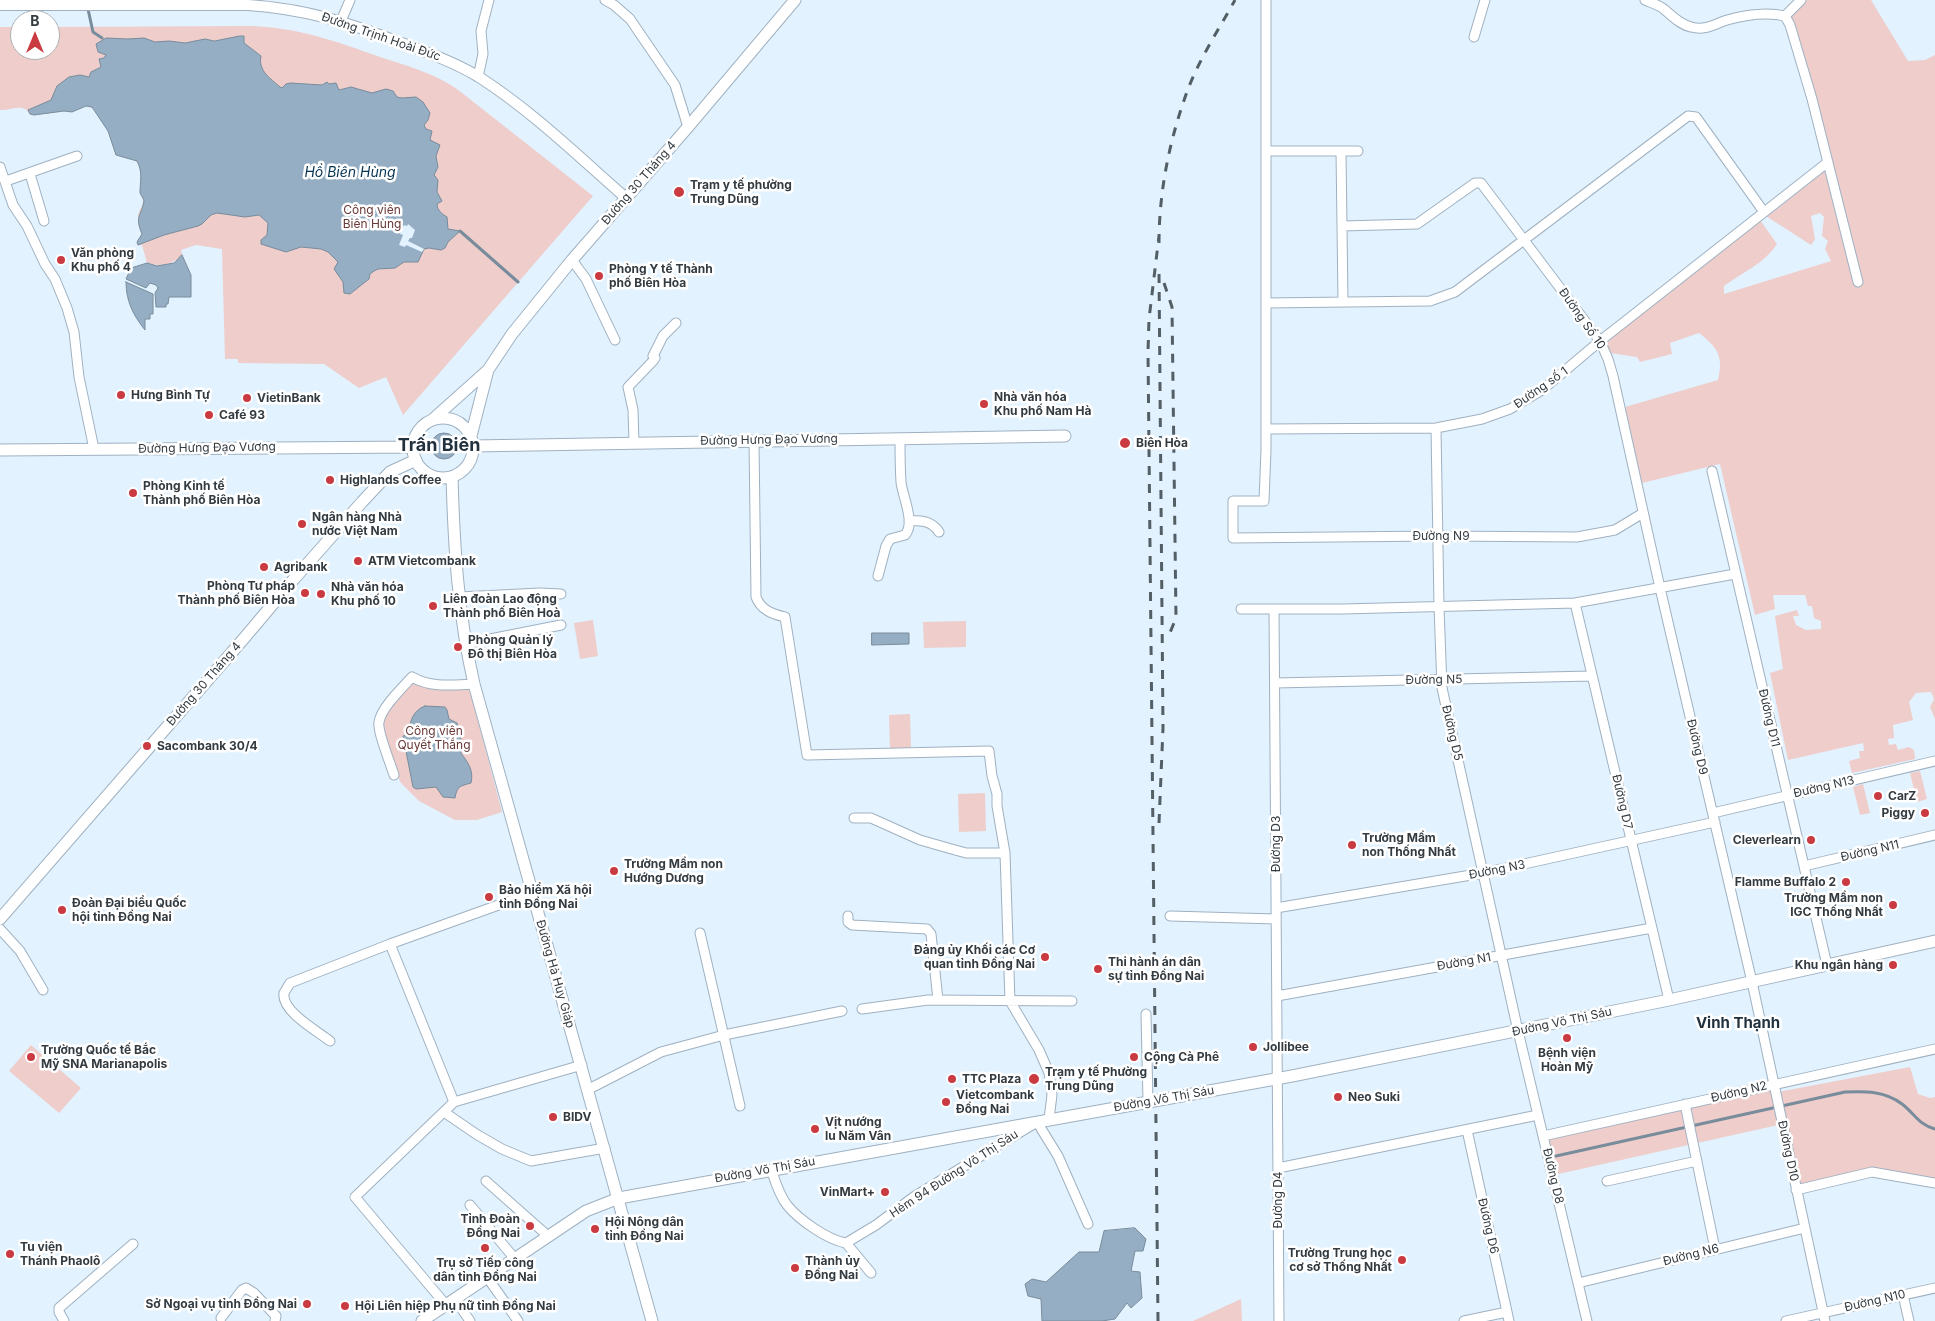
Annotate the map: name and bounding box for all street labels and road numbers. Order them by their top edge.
street label: Đường Trịnh Hoài Đức [320,10,442,64]
street label: Đường 30 Tháng 4 [599,138,679,228]
street label: Đường Số 10 [1556,286,1608,352]
street label: Đường số 1 [1511,364,1571,412]
street label: Đường Hưng Đạo Vương [700,432,838,448]
street label: Đường Hưng Đạo Vương [138,440,276,456]
street label: Đường N9 [1412,529,1470,543]
street label: Đường 30 Tháng 4 [164,639,244,729]
street label: Đường N5 [1405,672,1463,688]
street label: Đường D11 [1755,688,1783,748]
street label: Đường D5 [1439,704,1465,762]
street label: Đường D9 [1684,718,1710,776]
street label: Đường D7 [1609,773,1635,831]
street label: Đường N13 [1792,773,1856,801]
street label: Đường D3 [1269,816,1283,872]
street label: Đường N11 [1839,837,1901,865]
street label: Đường N3 [1468,857,1526,883]
street label: Đường Hà Huy Giáp [533,918,577,1030]
street label: Đường N1 [1436,950,1492,974]
street label: Đường Võ Thị Sáu [1511,1004,1613,1040]
street label: Đường N2 [1710,1079,1768,1105]
street label: Đường Võ Thị Sáu [1113,1083,1215,1115]
street label: Đường D10 [1775,1119,1801,1183]
street label: Hẻm 94 Đường Võ Thị Sáu [887,1127,1021,1221]
street label: Đường D8 [1540,1147,1566,1205]
street label: Đường Võ Thị Sáu [714,1154,816,1186]
street label: Đường D4 [1271,1171,1285,1229]
street label: Đường D6 [1475,1197,1501,1255]
street label: Đường N6 [1662,1241,1720,1269]
street label: Đường N10 [1843,1287,1907,1315]

